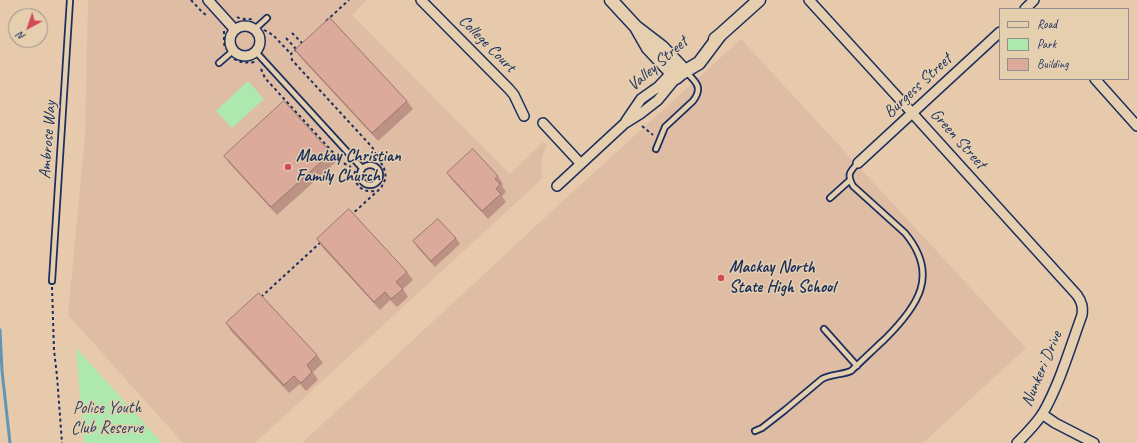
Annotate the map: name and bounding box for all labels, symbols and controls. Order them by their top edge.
north arrow [8,8,48,48]
legend [999,8,1129,80]
street label: College Court [454,11,520,77]
text: Road [1037,16,1057,32]
text: N [14,29,28,44]
street label: Valley Street [624,32,692,96]
text: Park [1037,36,1056,52]
street label: Burgess Street [880,49,956,123]
text: Building [1037,56,1069,72]
street label: Ambrose Way [35,100,61,180]
street label: Green Street [926,105,990,173]
place label: Mackay Christian Family Church [296,147,401,187]
marker: Mackay Christian Family Church [283,162,293,172]
place label: Mackay North State High School [729,258,835,298]
marker: Mackay North State High School [716,273,726,283]
street label: Nunkeri Drive [1017,328,1067,410]
park label: Police Youth Club Reserve [71,399,143,439]

